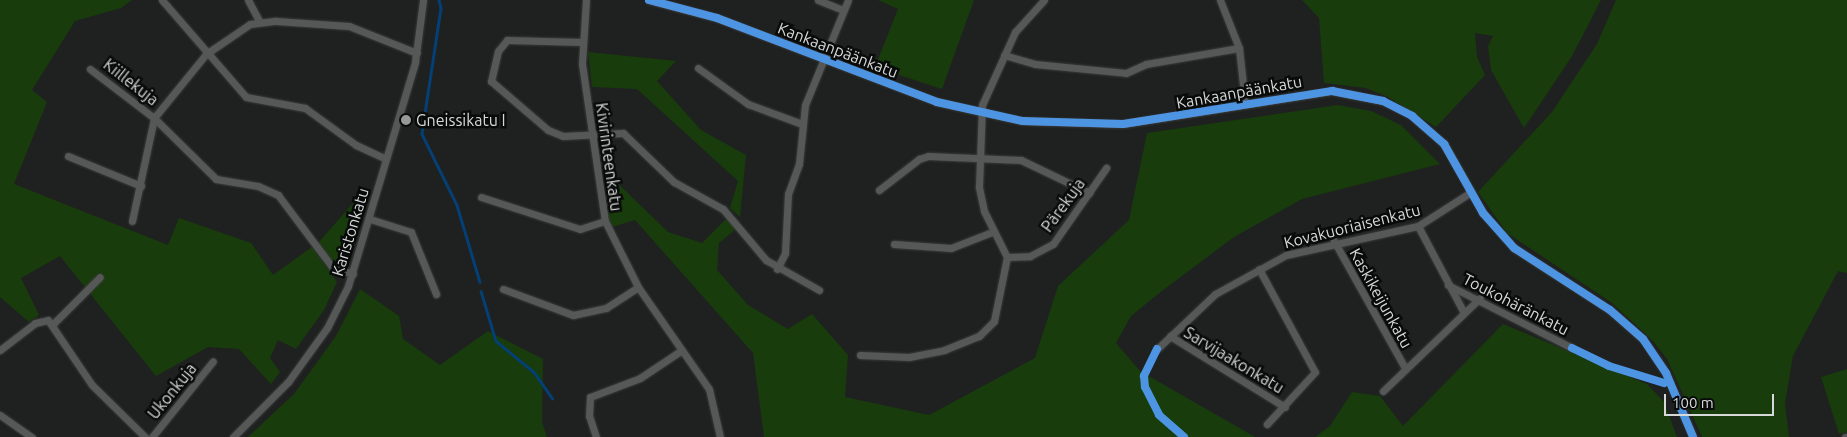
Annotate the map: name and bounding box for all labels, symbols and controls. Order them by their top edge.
street label: Kankaanpäänkatu [775,18,901,82]
street label: Kiillekuja [100,55,162,109]
street label: Kankaanpäänkatu [1175,71,1303,113]
street label: Kivirinteenkatu [592,101,626,213]
place label: Gneissikatu I [416,110,506,130]
marker: Gneissikatu I [400,114,412,126]
street label: Pärekuja [1037,174,1089,236]
street label: Karistonkatu [327,186,373,278]
street label: Kovakuoriaisenkatu [1282,200,1422,252]
street label: Kaskikeijunkatu [1346,245,1416,351]
street label: Toukohäränkatu [1460,269,1572,339]
street label: Sarvijaakonkatu [1181,323,1287,397]
street label: Ukonkuja [144,359,200,423]
scale bar [1667,384,1777,416]
text: 100 m [1672,394,1714,411]

